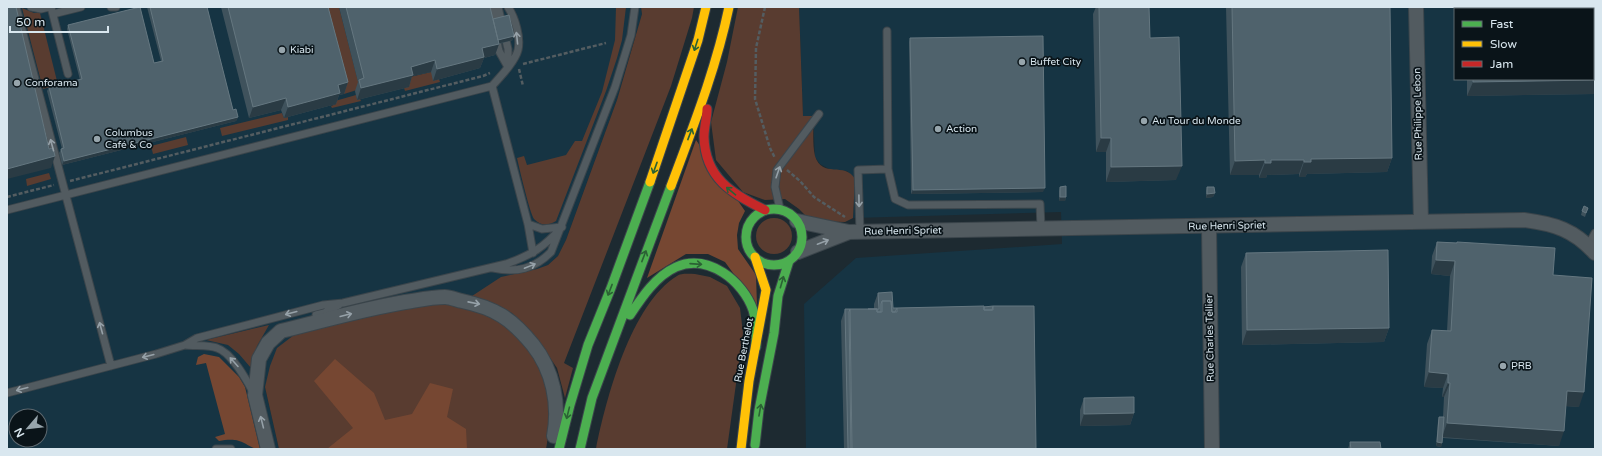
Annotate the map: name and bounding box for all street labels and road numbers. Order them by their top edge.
street label: Rue Philippe Lebon [1411,68,1425,160]
street label: Rue Henri Spriet [1188,219,1266,233]
street label: Rue Henri Spriet [864,224,942,238]
street label: Rue Charles Tellier [1203,294,1217,382]
street label: Rue Berthelot [732,316,756,383]

